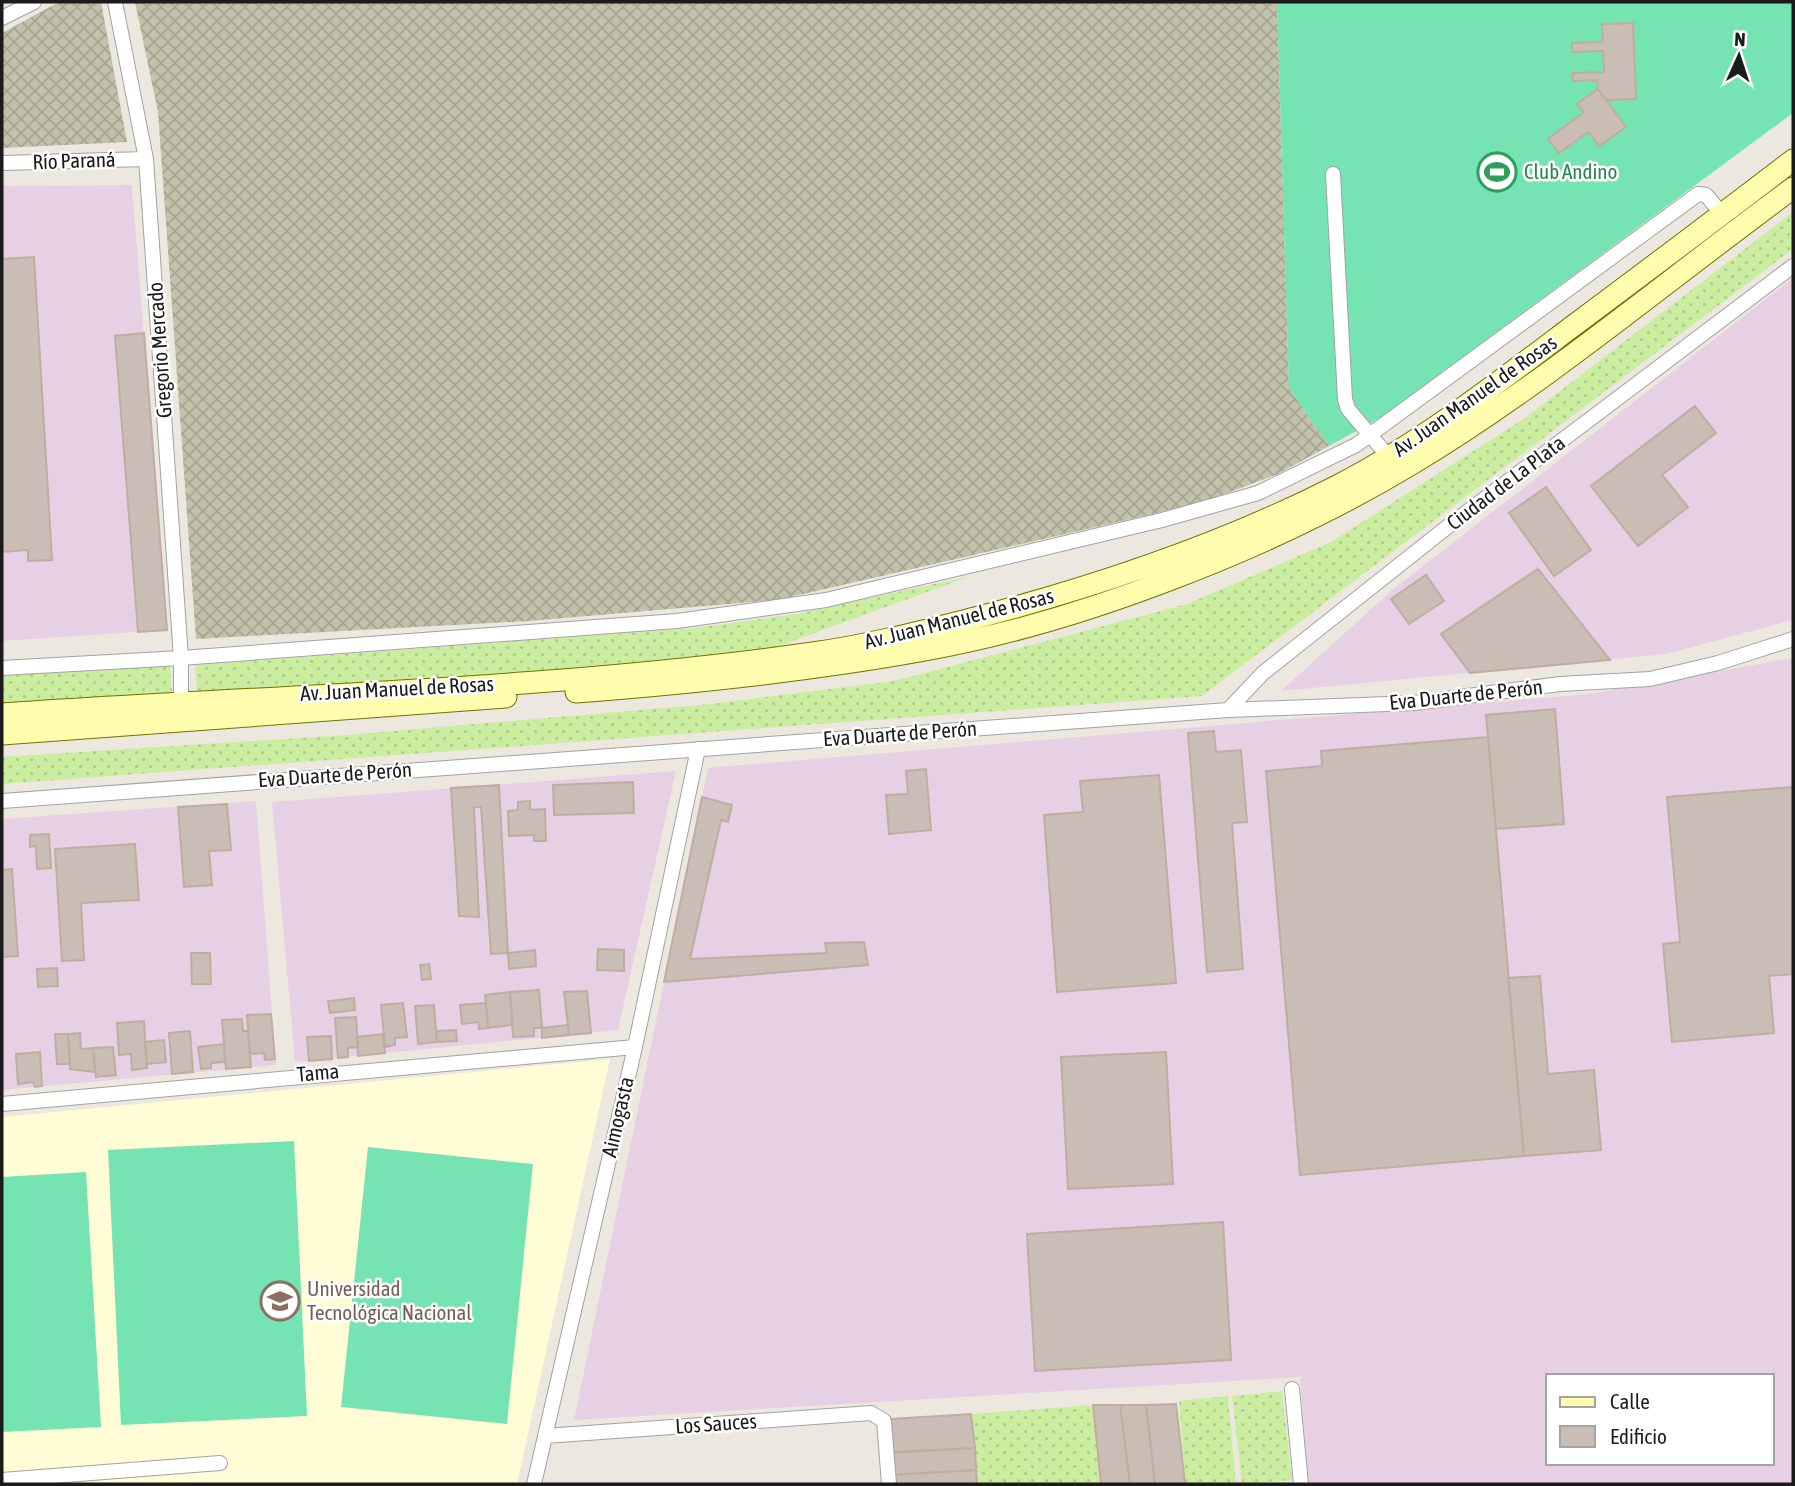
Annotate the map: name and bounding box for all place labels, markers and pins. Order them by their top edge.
sports icon: Club Andino [1476,151,1518,193]
place label: Club Andino [1524,159,1617,183]
place label: Universidad Tecnológica Nacional [307,1276,472,1324]
school or university icon: Universidad Tecnológica Nacional [259,1280,301,1322]

